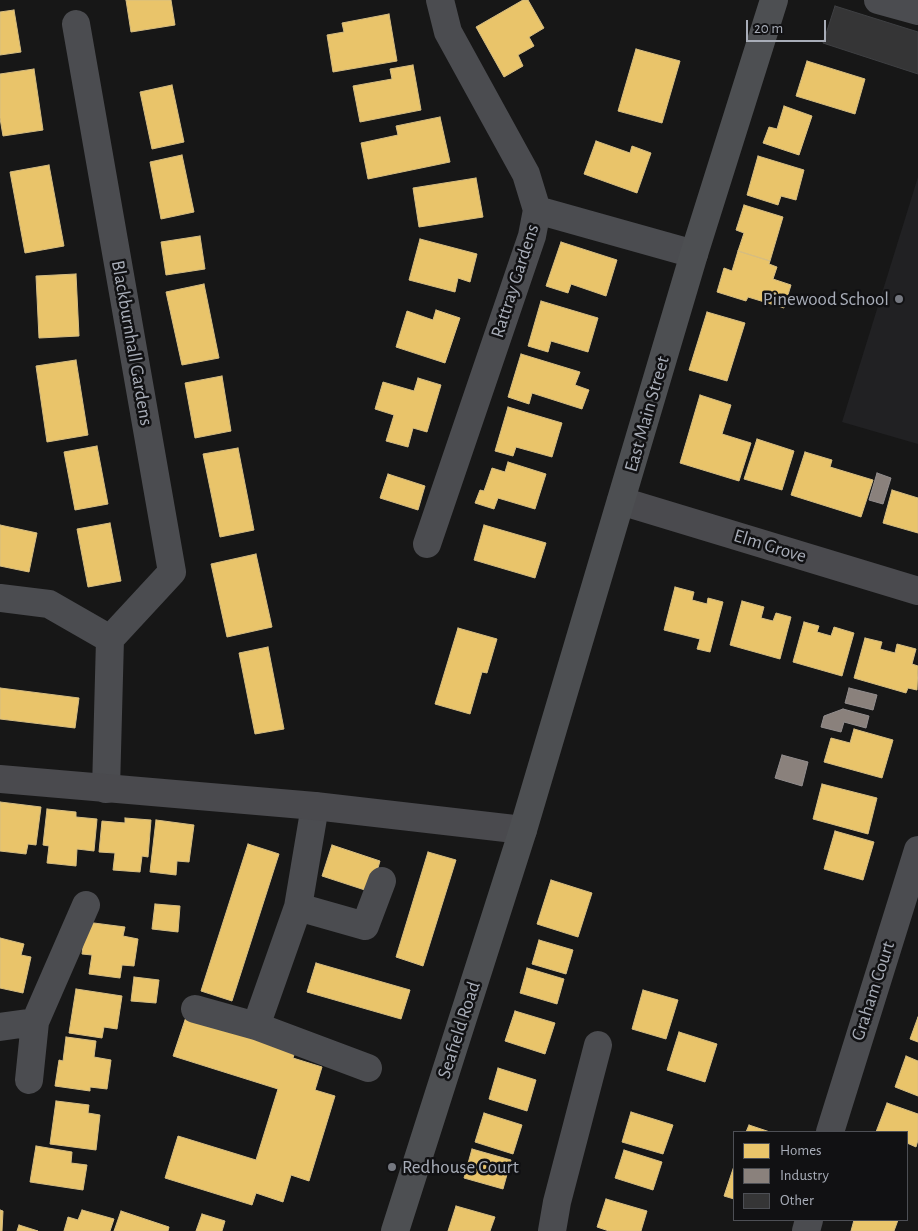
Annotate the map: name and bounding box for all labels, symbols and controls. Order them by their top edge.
scale bar [748,10,828,42]
text: 20 m [754,21,783,36]
street label: Rattray Gardens [486,221,544,341]
street label: Blackburnhall Gardens [106,259,158,427]
place label: Pinewood School [763,288,889,310]
marker: Pinewood School [893,293,905,305]
street label: East Main Street [620,353,674,475]
street label: Elm Grove [731,524,809,568]
street label: Graham Court [846,938,900,1044]
street label: Seafield Road [433,979,485,1081]
legend [733,1131,908,1221]
text: Homes [780,1143,822,1158]
place label: Redhouse Court [402,1156,519,1178]
marker: Redhouse Court [386,1161,398,1173]
text: Industry [780,1168,829,1183]
text: Other [780,1193,814,1208]

